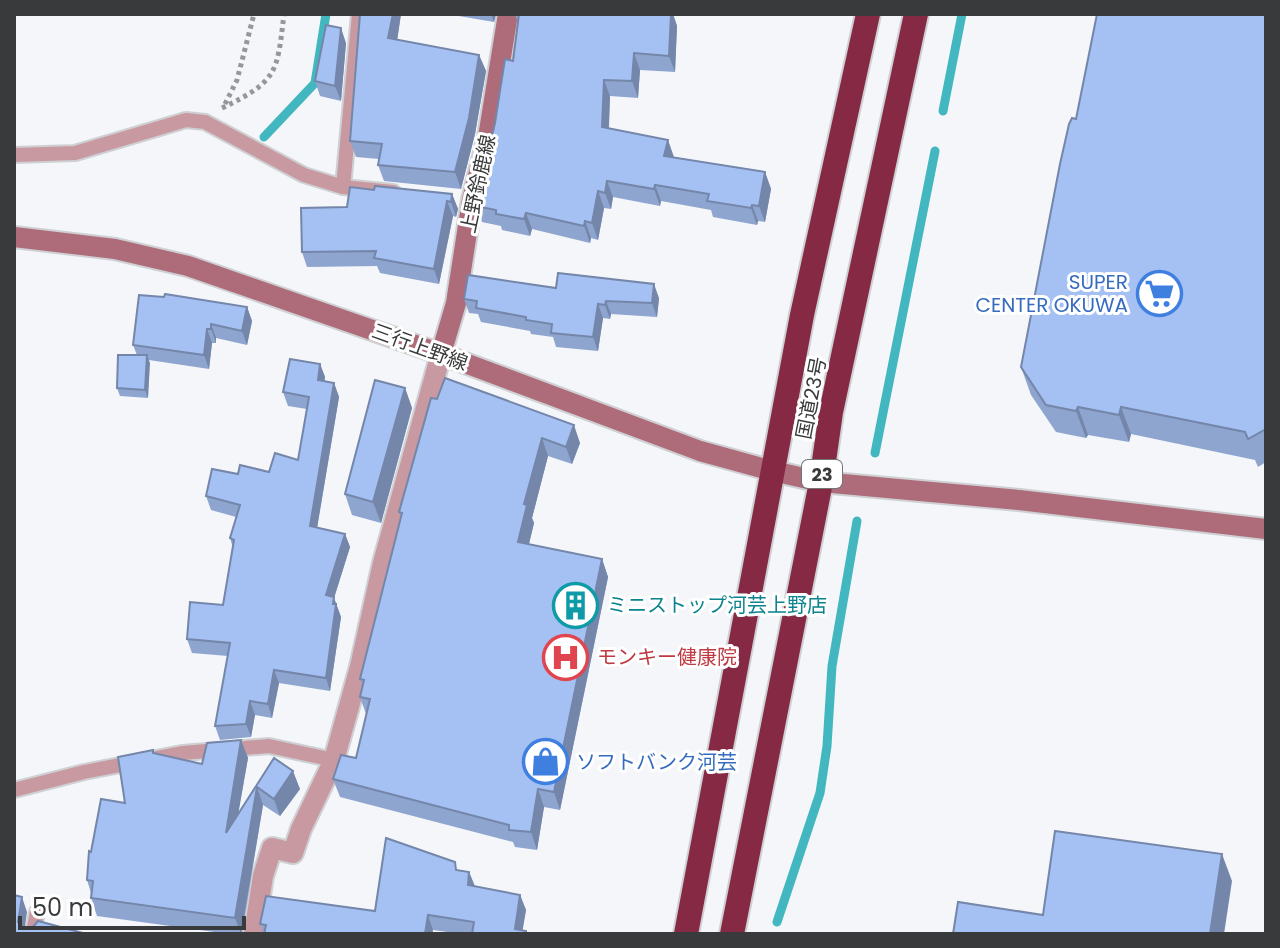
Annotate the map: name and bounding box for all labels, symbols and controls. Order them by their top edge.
street label: 上野鈴鹿線 [454,132,502,236]
place label: SUPER CENTER OKUWA [975,268,1128,319]
supermarket icon: SUPER CENTER OKUWA [1135,269,1183,317]
street label: 三行上野線 [368,317,472,377]
street label: 国道23号 [789,354,833,442]
road number: 23 [802,460,842,488]
building icon: ミニストップ河芸上野店 [552,581,600,629]
place label: ミニストップ河芸上野店 [607,591,827,619]
hospital icon: モンキー健康院 [542,633,590,681]
place label: モンキー健康院 [597,643,737,671]
shop icon: ソフトバンク河芸 [521,738,569,786]
place label: ソフトバンク河芸 [576,748,737,776]
scale bar [20,880,244,930]
text: 50 m [32,891,93,924]

